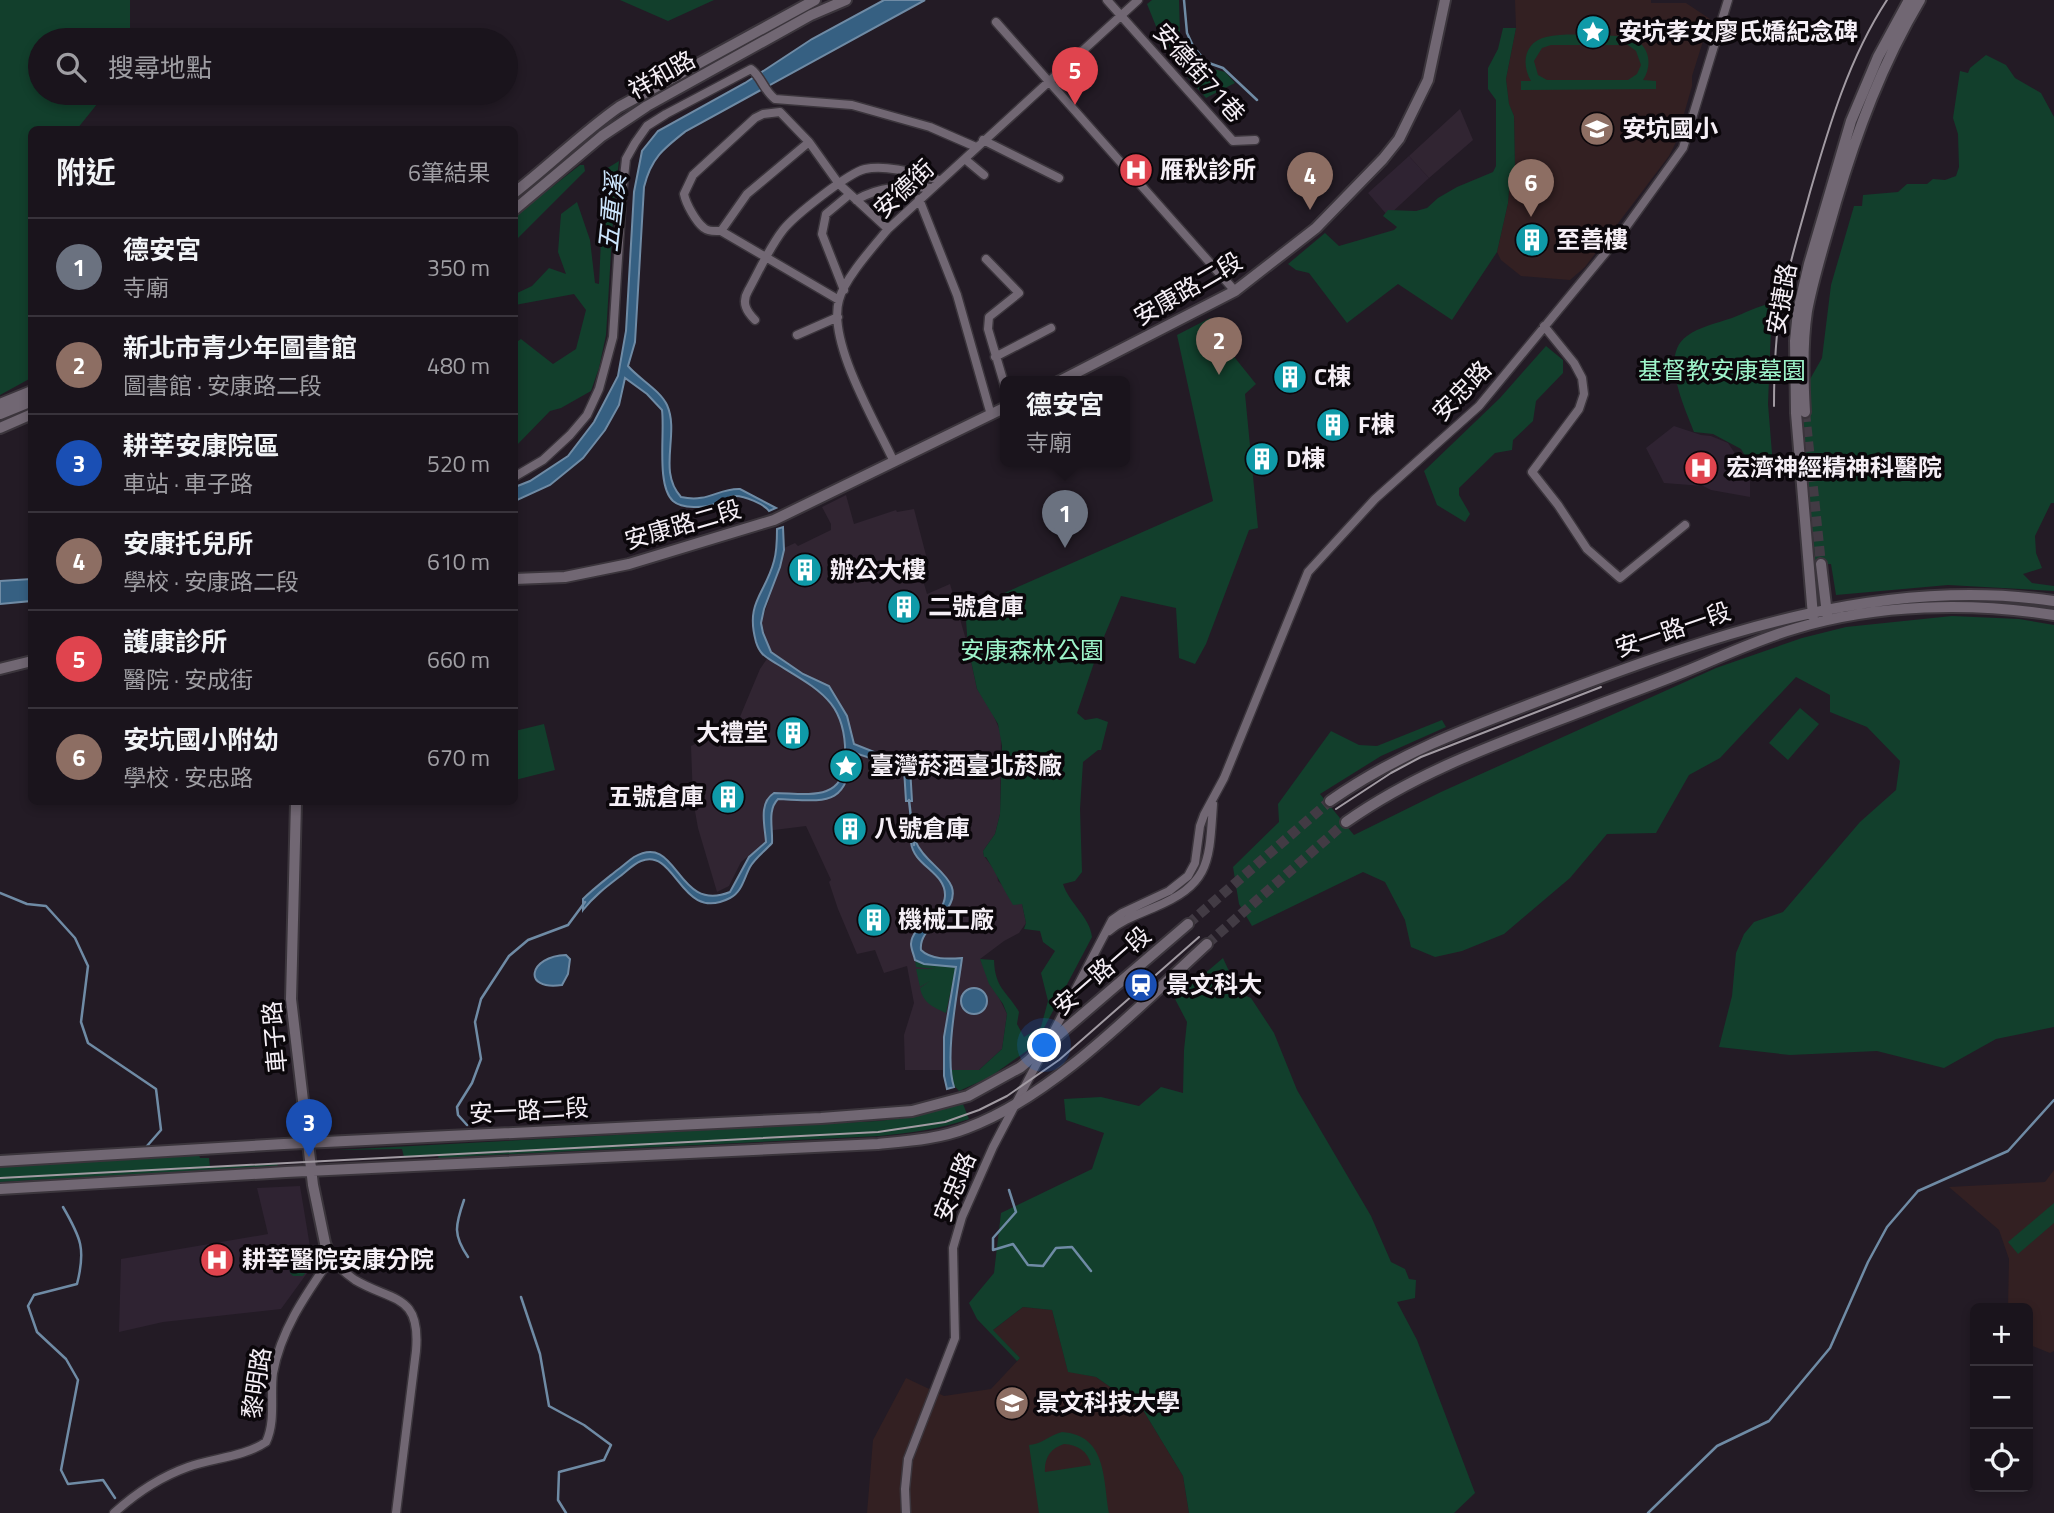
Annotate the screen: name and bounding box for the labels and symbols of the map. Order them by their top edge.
place icon: 安坑孝女廖氏嬌紀念碑 [1574,13,1612,51]
place label: 安坑孝女廖氏嬌紀念碑 [1618,13,1858,49]
street label: 安德街71巷 [1145,15,1254,130]
street label: 祥和路 [621,41,702,107]
pin: 5 [1052,47,1098,105]
school or university icon: 安坑國小 [1578,110,1616,148]
place label: 安坑國小 [1622,110,1718,146]
street label: 安德街 [865,151,942,226]
hospital icon: 雁秋診所 [1117,151,1155,189]
place label: 雁秋診所 [1160,151,1256,187]
pin: 4 [1287,152,1333,210]
pin: 6 [1508,159,1554,217]
water label: 五重溪 [588,168,635,254]
building icon: 至善樓 [1513,221,1551,259]
place label: 至善樓 [1556,221,1628,257]
street label: 安康路二段 [1127,243,1248,334]
street label: 安捷路 [1757,260,1805,337]
pin: 2 [1196,317,1242,375]
street label: 安忠路 [1423,352,1499,429]
park label: 基督教安康墓園 [1638,352,1806,388]
building icon: C棟 [1271,358,1309,396]
place label: C棟 [1314,358,1351,394]
building icon: F棟 [1314,406,1352,444]
place label: F棟 [1358,406,1395,442]
building icon: D棟 [1243,440,1281,478]
place label: D棟 [1286,440,1325,476]
hospital icon: 宏濟神經精神科醫院 [1682,449,1720,487]
place label: 宏濟神經精神科醫院 [1726,449,1942,485]
street label: 安康路二段 [620,490,745,558]
pin: 1 [1042,490,1088,548]
building icon: 辦公大樓 [786,551,824,589]
place label: 辦公大樓 [830,551,926,587]
building icon: 二號倉庫 [885,588,923,626]
place label: 二號倉庫 [928,588,1024,624]
street label: 安一路一段 [1610,593,1735,666]
park label: 安康森林公園 [960,632,1104,668]
place label: 大禮堂 [696,714,768,750]
building icon: 大禮堂 [774,714,812,752]
place icon: 臺灣菸酒臺北菸廠 [827,747,865,785]
place label: 臺灣菸酒臺北菸廠 [870,747,1062,783]
place label: 五號倉庫 [608,778,704,814]
building icon: 五號倉庫 [709,778,747,816]
building icon: 八號倉庫 [831,810,869,848]
place label: 八號倉庫 [874,810,970,846]
building icon: 機械工廠 [855,901,893,939]
place label: 機械工廠 [898,901,994,937]
street label: 安一路一段 [1044,917,1158,1023]
station icon: 景文科大 [1122,966,1160,1004]
place label: 景文科大 [1166,966,1262,1002]
street label: 車子路 [253,1000,295,1075]
your location [1027,1028,1061,1062]
street label: 安一路二段 [468,1089,590,1131]
pin: 3 [286,1099,332,1157]
street label: 安忠路 [924,1147,984,1227]
hospital icon: 耕莘醫院安康分院 [198,1241,236,1279]
place label: 耕莘醫院安康分院 [242,1241,434,1277]
street label: 黎明路 [233,1344,279,1421]
school or university icon: 景文科技大學 [993,1384,1031,1422]
place label: 景文科技大學 [1036,1384,1180,1420]

